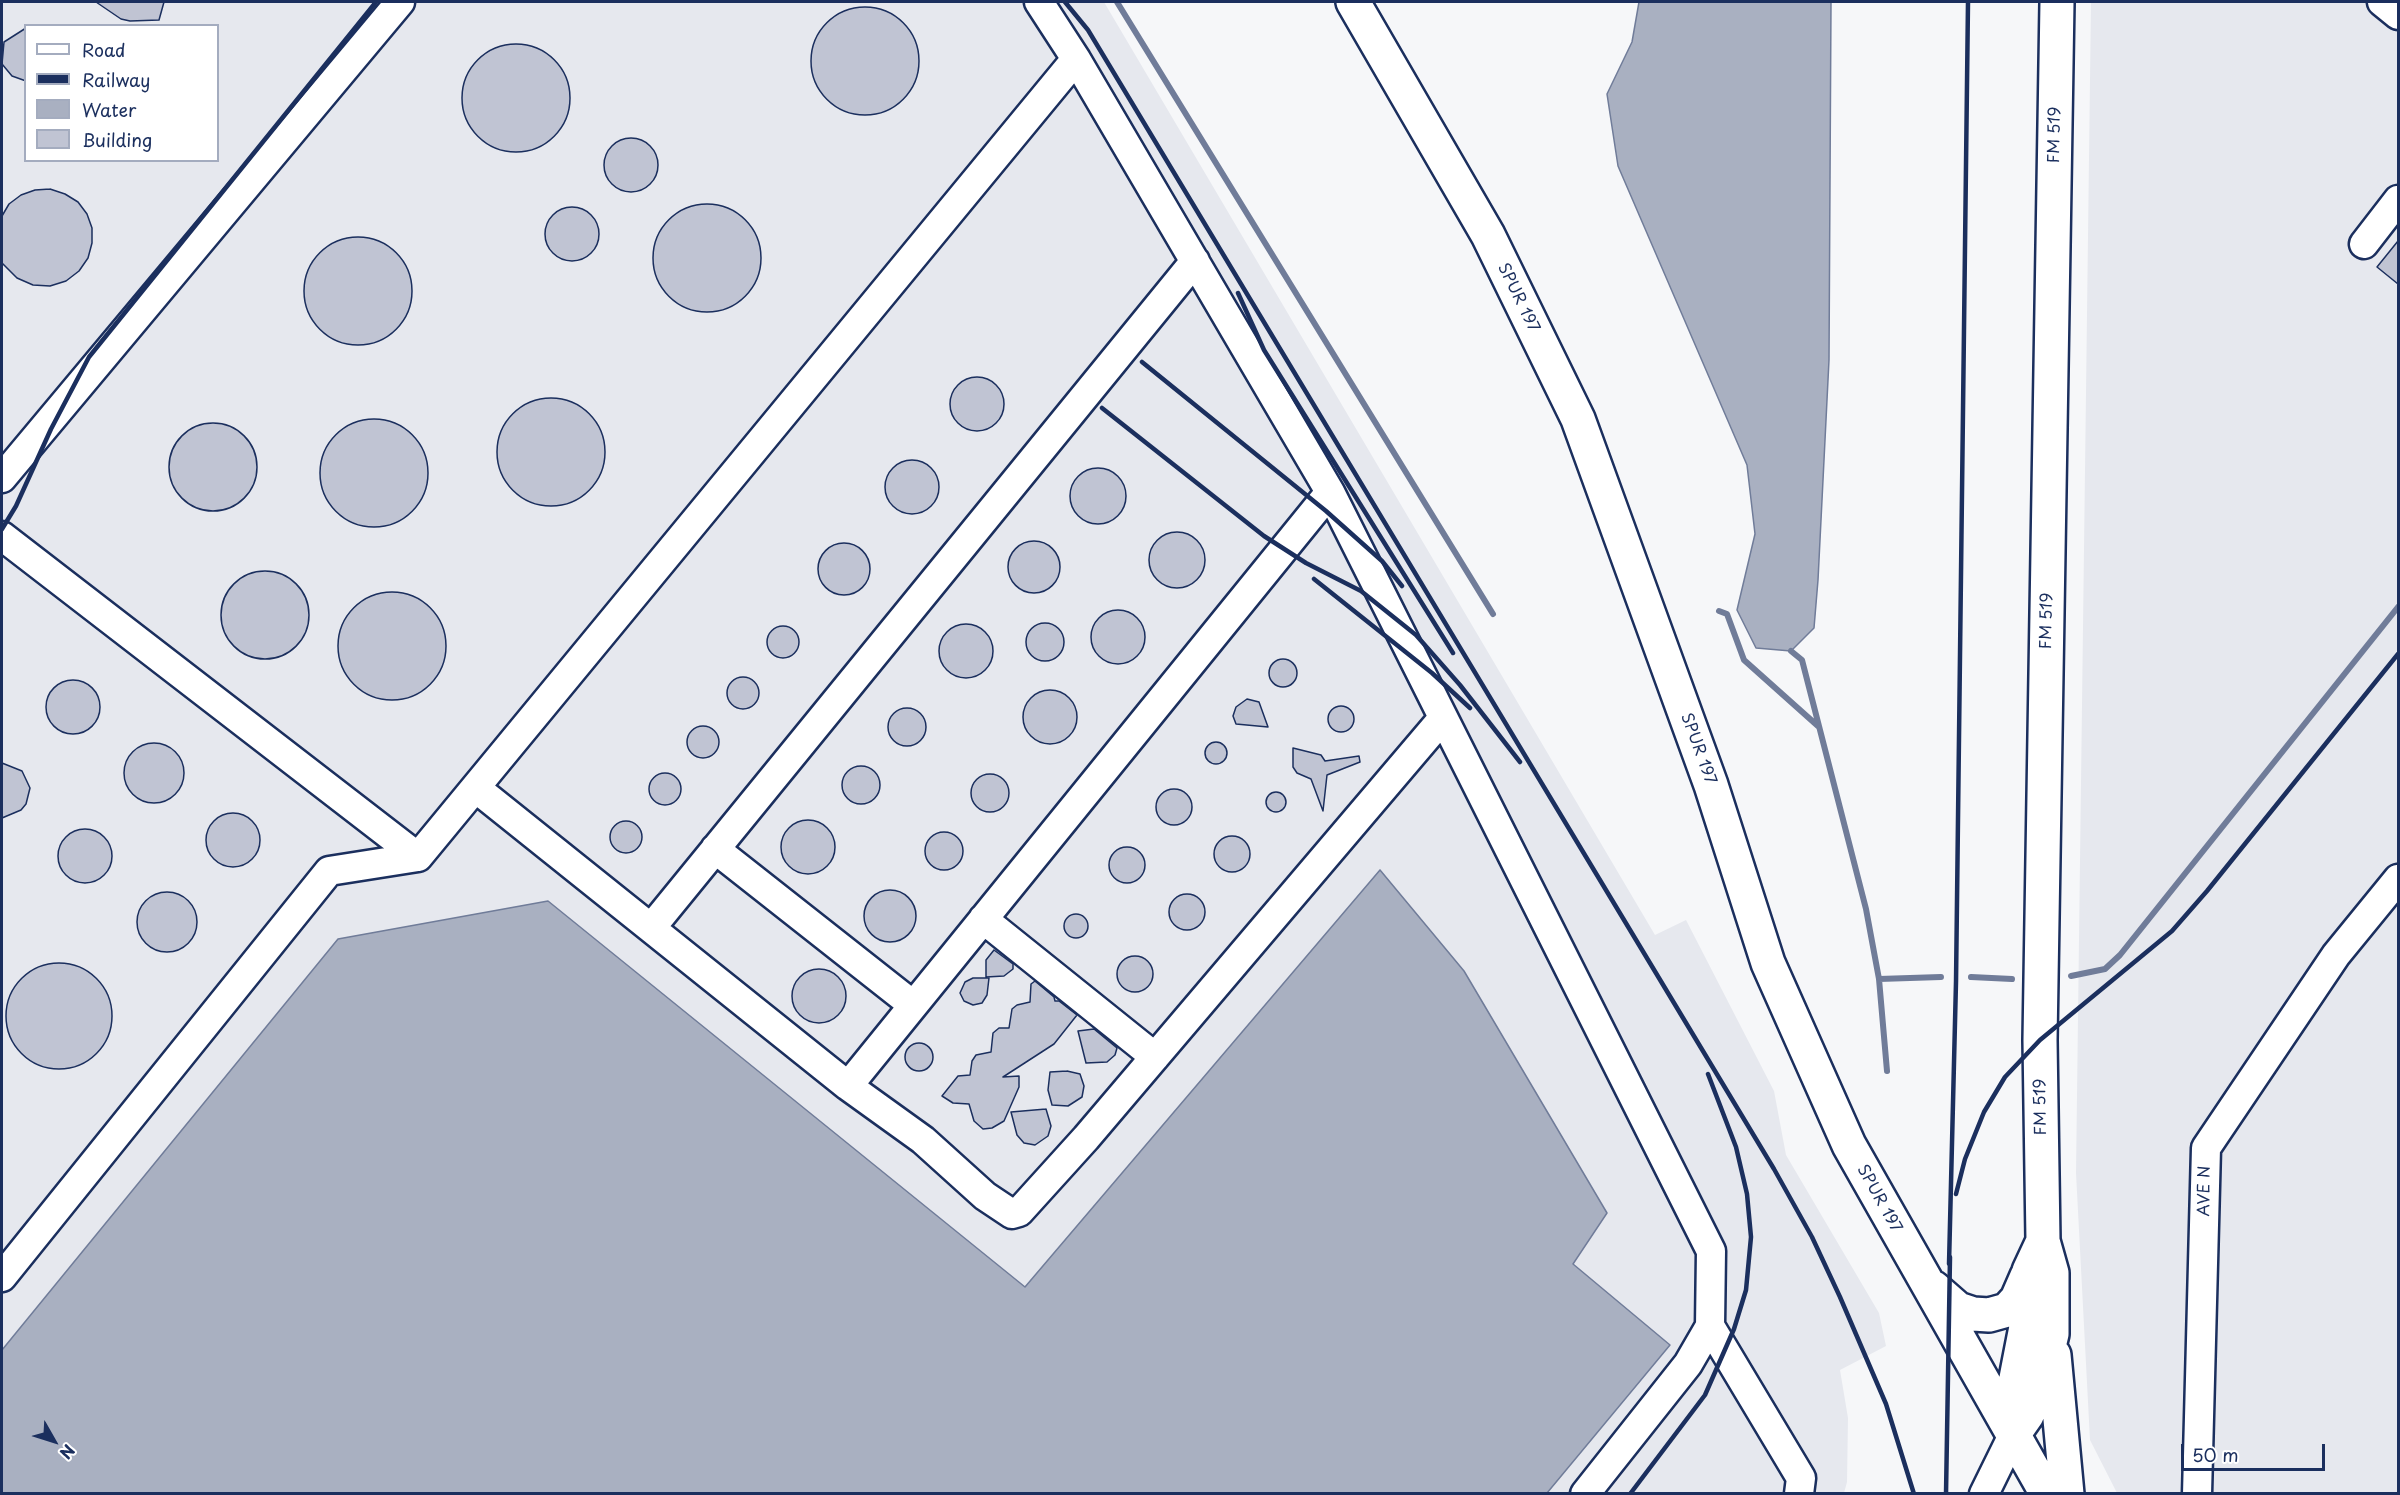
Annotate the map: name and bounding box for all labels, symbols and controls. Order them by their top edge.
legend [24,24,219,162]
text: Road [82,36,126,63]
text: Railway [82,66,150,93]
text: Water [82,96,136,123]
street label: FM 519 [2045,107,2065,163]
text: Building [82,126,152,153]
street label: SPUR 197 [1493,260,1543,336]
street label: FM 519 [2037,593,2057,649]
street label: SPUR 197 [1676,711,1720,787]
street label: FM 519 [2031,1079,2051,1135]
street label: SPUR 197 [1853,1162,1905,1236]
street label: AVE N [2195,1165,2215,1217]
north arrow [24,1411,84,1471]
scale bar [2184,1432,2328,1470]
text: N [55,1440,81,1465]
text: 50 m [2192,1441,2239,1468]

